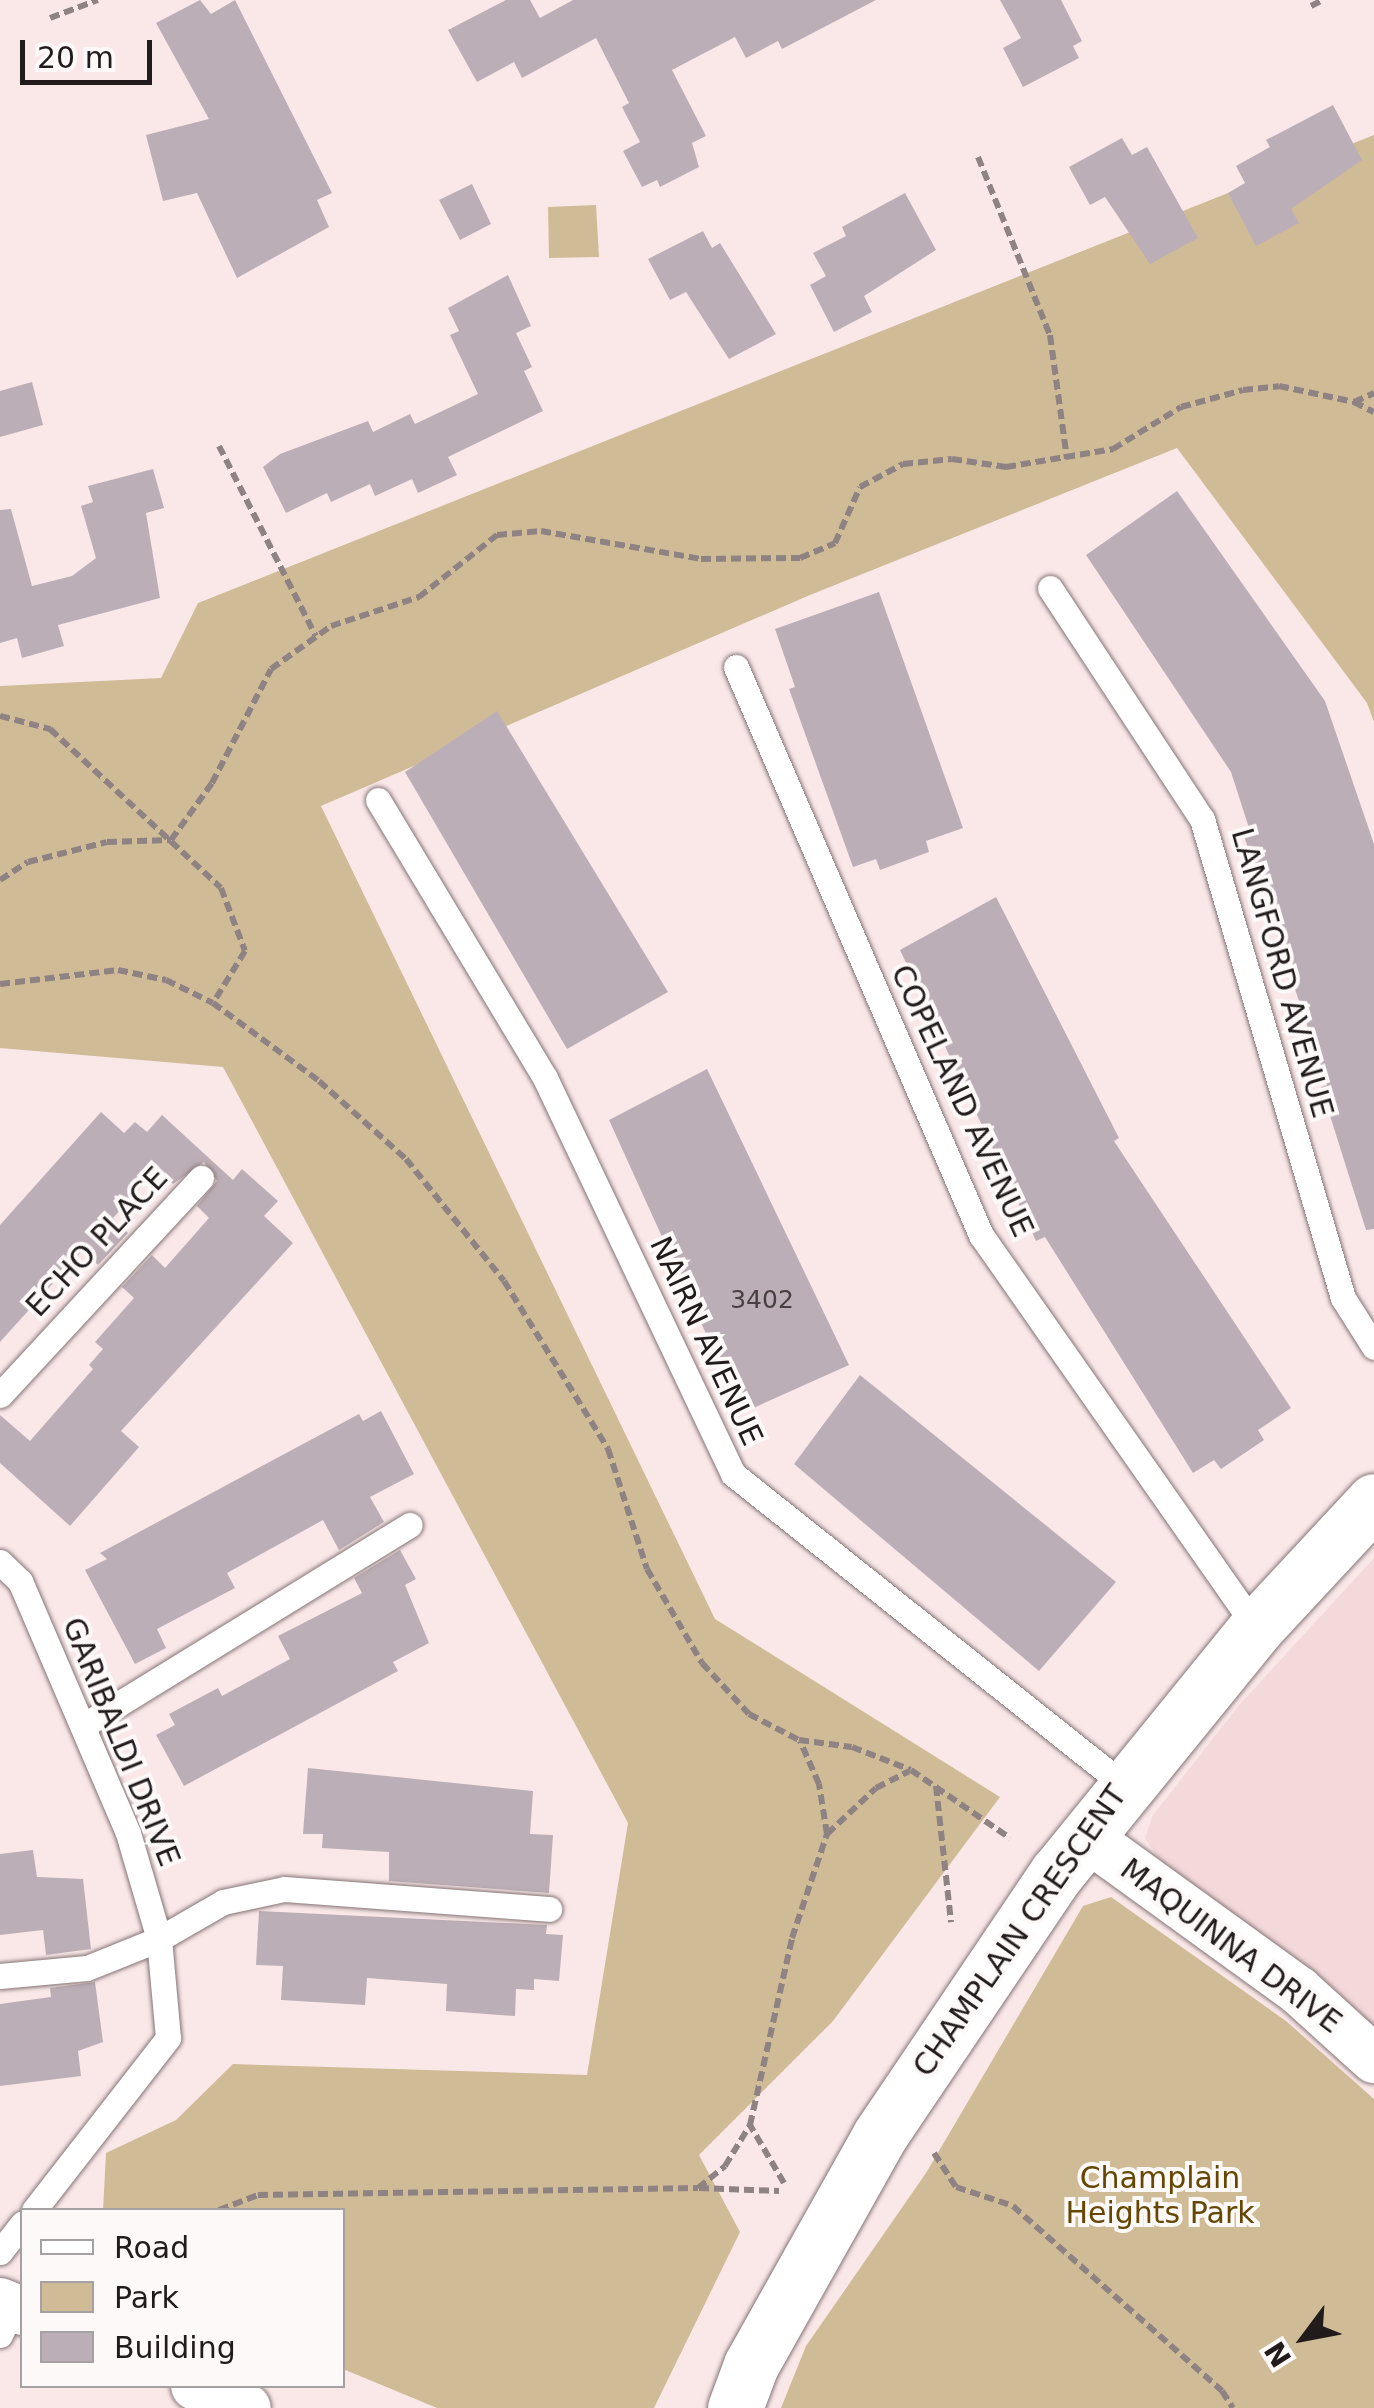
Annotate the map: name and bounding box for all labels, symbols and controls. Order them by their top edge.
scale bar [25,20,158,82]
text: 20 m [37,40,114,75]
street label: LANGFORD AVENUE [1223,824,1341,1122]
street label: COPELAND AVENUE [883,959,1041,1243]
street label: ECHO PLACE [19,1160,175,1324]
street label: NAIRN AVENUE [642,1231,770,1451]
house number: 3402 [730,1285,794,1315]
street label: GARIBALDI DRIVE [55,1612,187,1872]
street label: CHAMPLAIN CRESCENT [906,1778,1134,2084]
street label: MAQUINNA DRIVE [1113,1851,1349,2041]
park label: Champlain Heights Park [1065,2160,1255,2230]
legend [20,2208,345,2388]
text: Road [114,2230,189,2265]
text: Park [114,2280,179,2315]
north arrow [1254,2288,1354,2388]
text: Building [114,2330,236,2365]
text: N [1258,2335,1298,2373]

